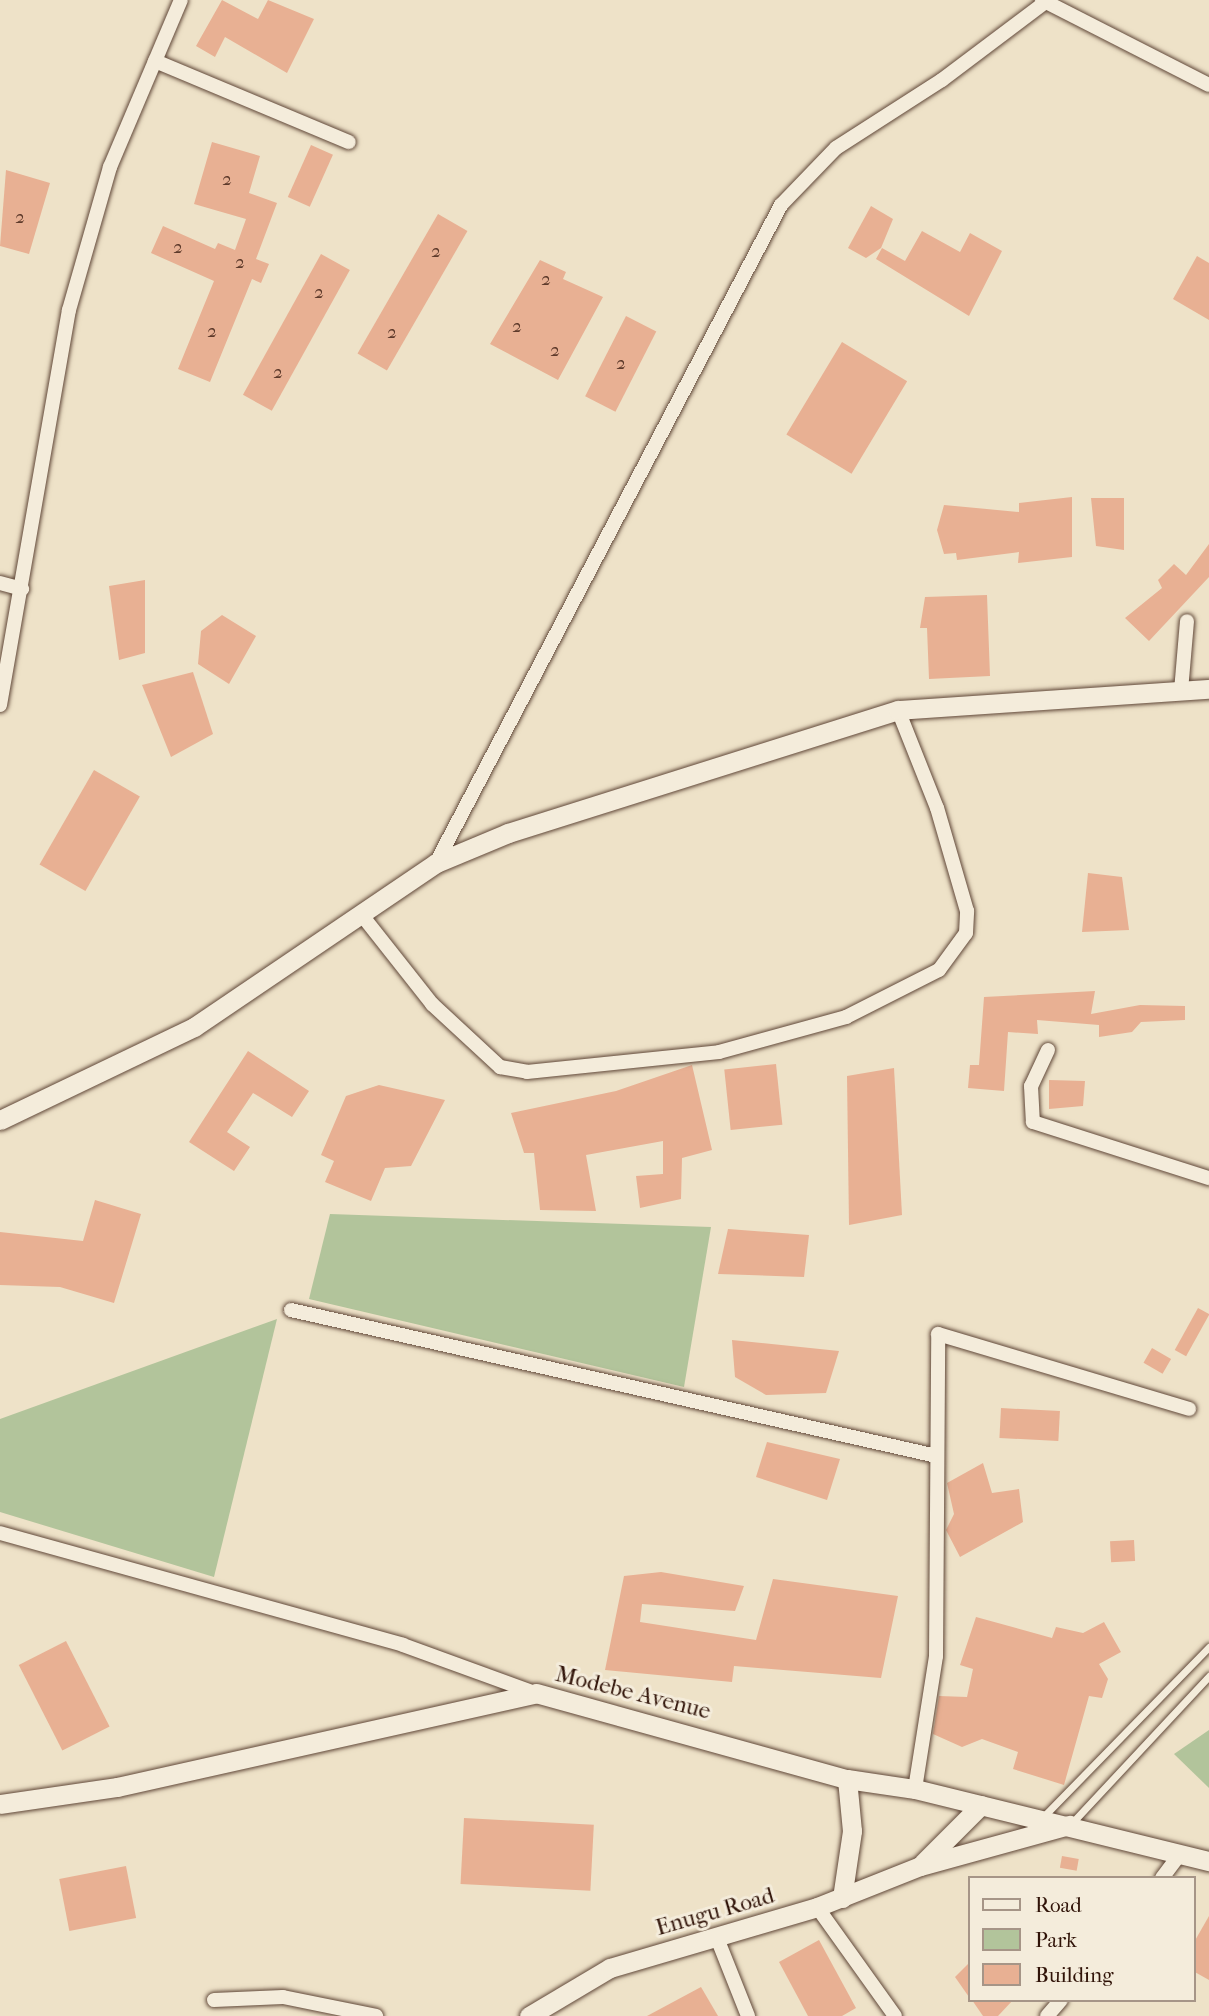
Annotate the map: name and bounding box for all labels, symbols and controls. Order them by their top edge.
house number: 2 [222,169,232,191]
house number: 2 [15,207,25,229]
house number: 2 [173,237,183,259]
house number: 2 [431,241,441,263]
house number: 2 [235,252,245,274]
house number: 2 [541,269,551,291]
house number: 2 [314,282,324,304]
house number: 2 [512,316,522,338]
house number: 2 [207,321,217,343]
house number: 2 [387,322,397,344]
house number: 2 [550,340,560,362]
house number: 2 [616,353,626,375]
house number: 2 [273,362,283,384]
street label: Modebe Avenue [553,1660,713,1726]
legend [968,1876,1195,2002]
street label: Enugu Road [653,1882,777,1942]
text: Road [1035,1893,1082,1917]
text: Park [1035,1928,1077,1952]
text: Building [1035,1963,1113,1987]

